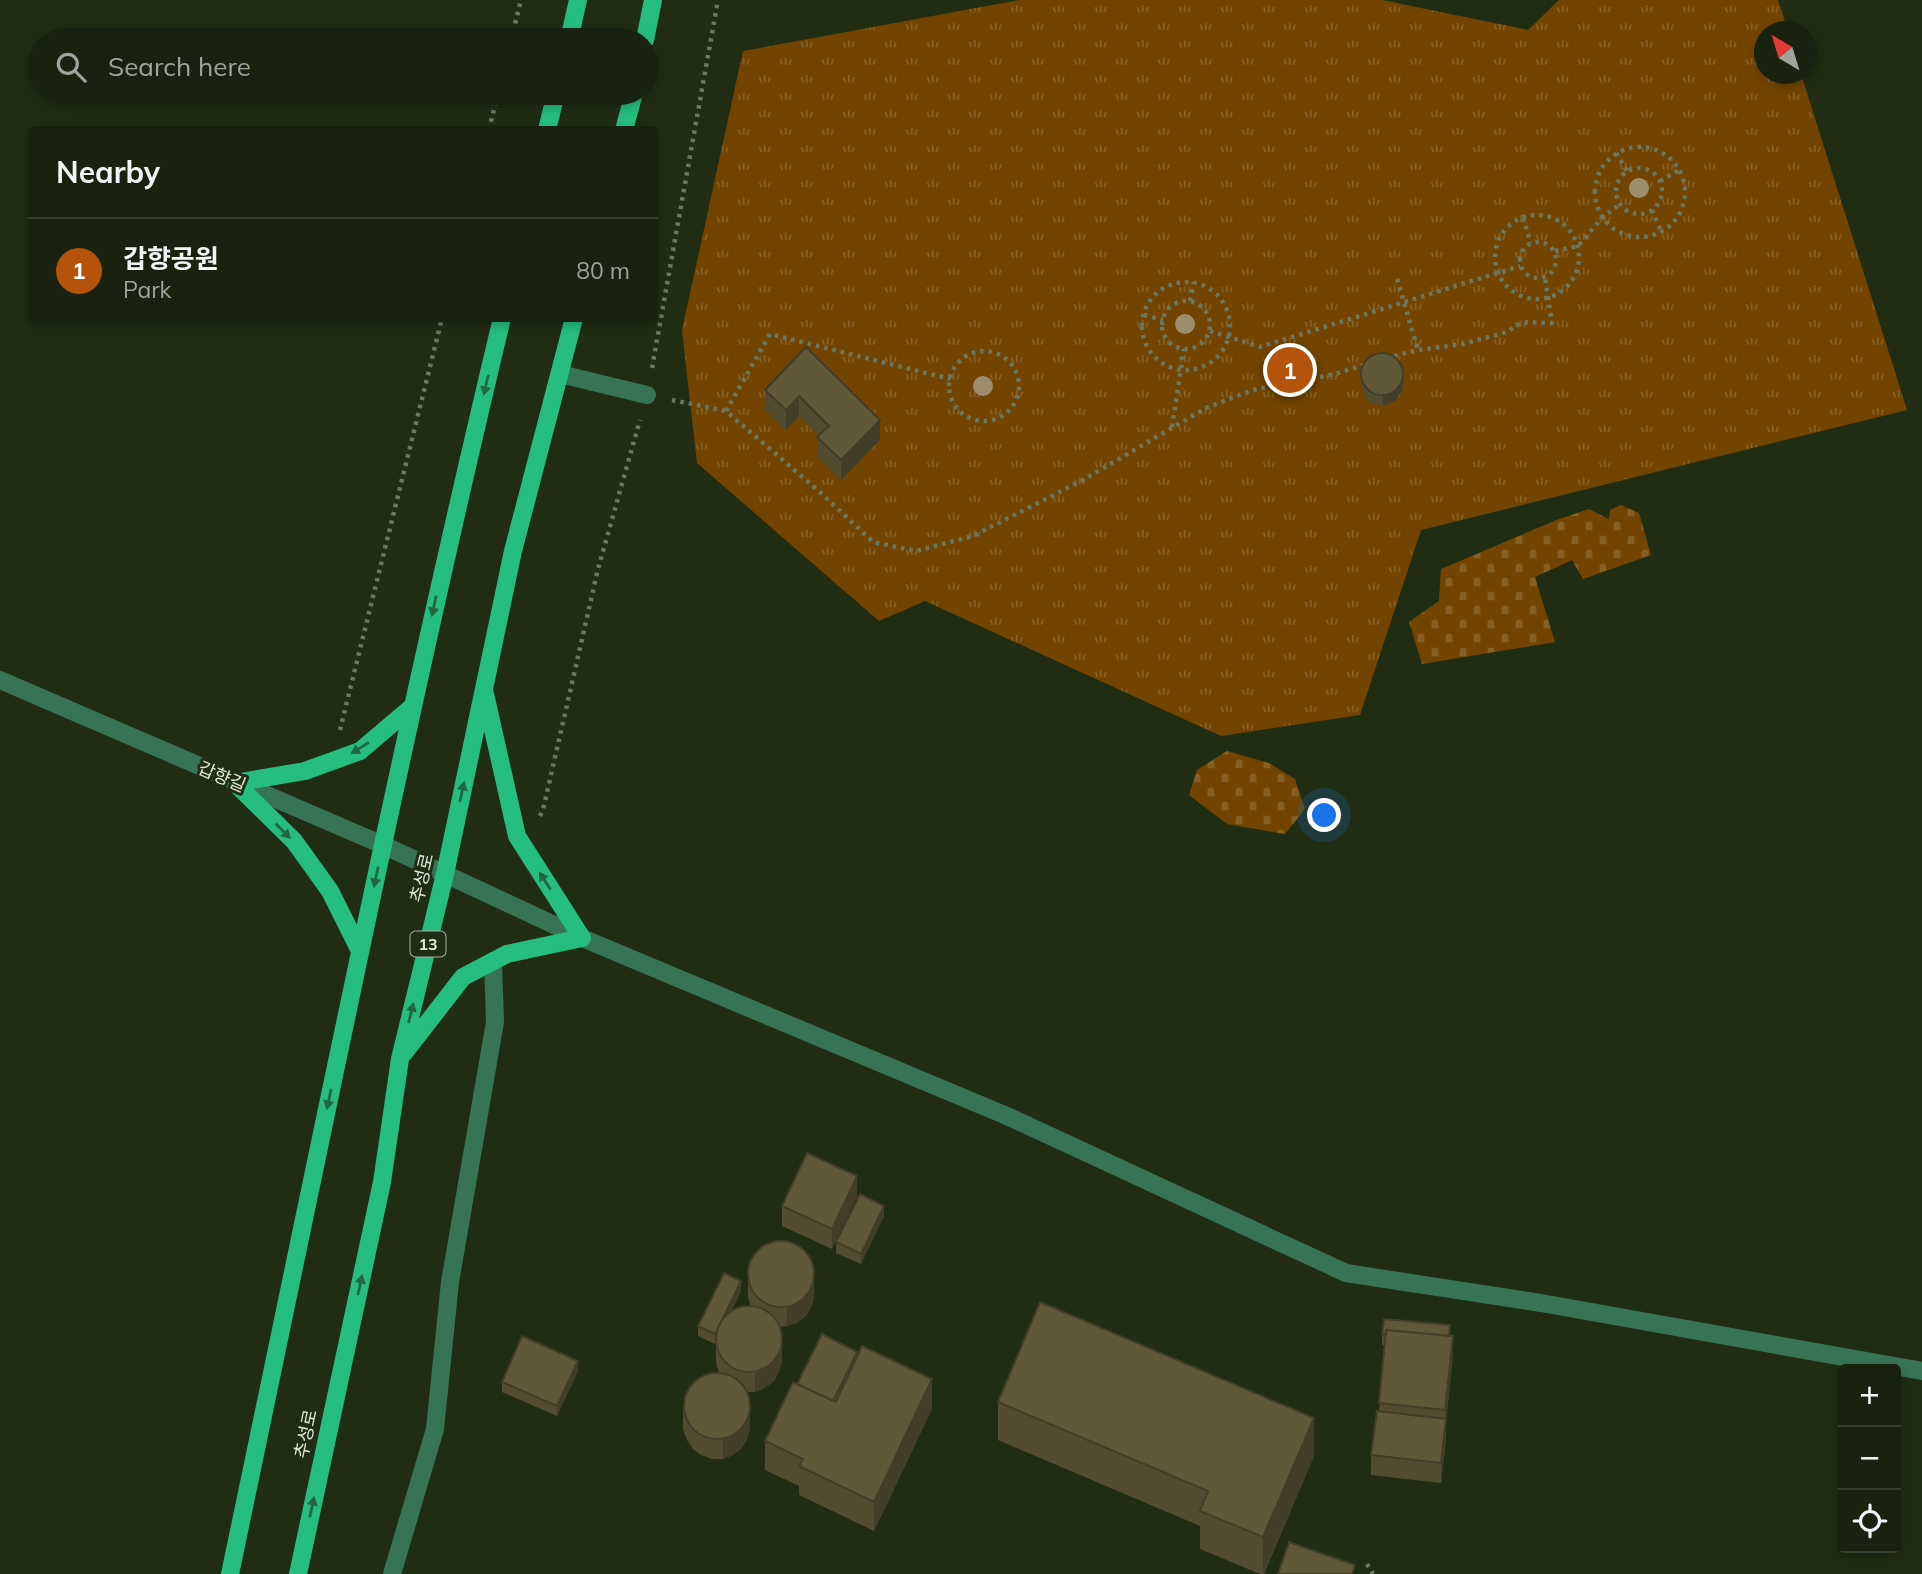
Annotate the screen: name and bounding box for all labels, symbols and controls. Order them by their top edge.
north arrow [1754,21,1817,84]
search box [28,28,658,105]
icon: search [52,48,90,86]
text: Search here [108,50,251,83]
text: Nearby [56,153,160,191]
text: 갑향공원 [123,242,219,275]
text: 1 [72,256,86,285]
text: 80 m [576,256,630,285]
text: Park [123,275,171,304]
pin: 1 [1267,344,1313,396]
one-way arrow [480,374,491,396]
one-way arrow [429,595,440,617]
one-way arrow [350,742,370,755]
street label: 갑향길 [195,756,250,797]
one-way arrow [456,781,467,803]
your location [1307,798,1341,832]
one-way arrow [275,822,292,839]
street label: 추성로 [405,851,438,905]
one-way arrow [371,866,382,888]
one-way arrow [539,871,552,890]
road number: 13 [410,932,446,956]
one-way arrow [406,1002,417,1024]
one-way arrow [324,1088,335,1110]
one-way arrow [354,1274,365,1296]
map controls [1838,1364,1901,1553]
button: + [1838,1364,1901,1427]
street label: 추성로 [289,1407,322,1461]
button: − [1838,1427,1901,1490]
button: locate [1838,1490,1901,1553]
one-way arrow [306,1496,317,1518]

